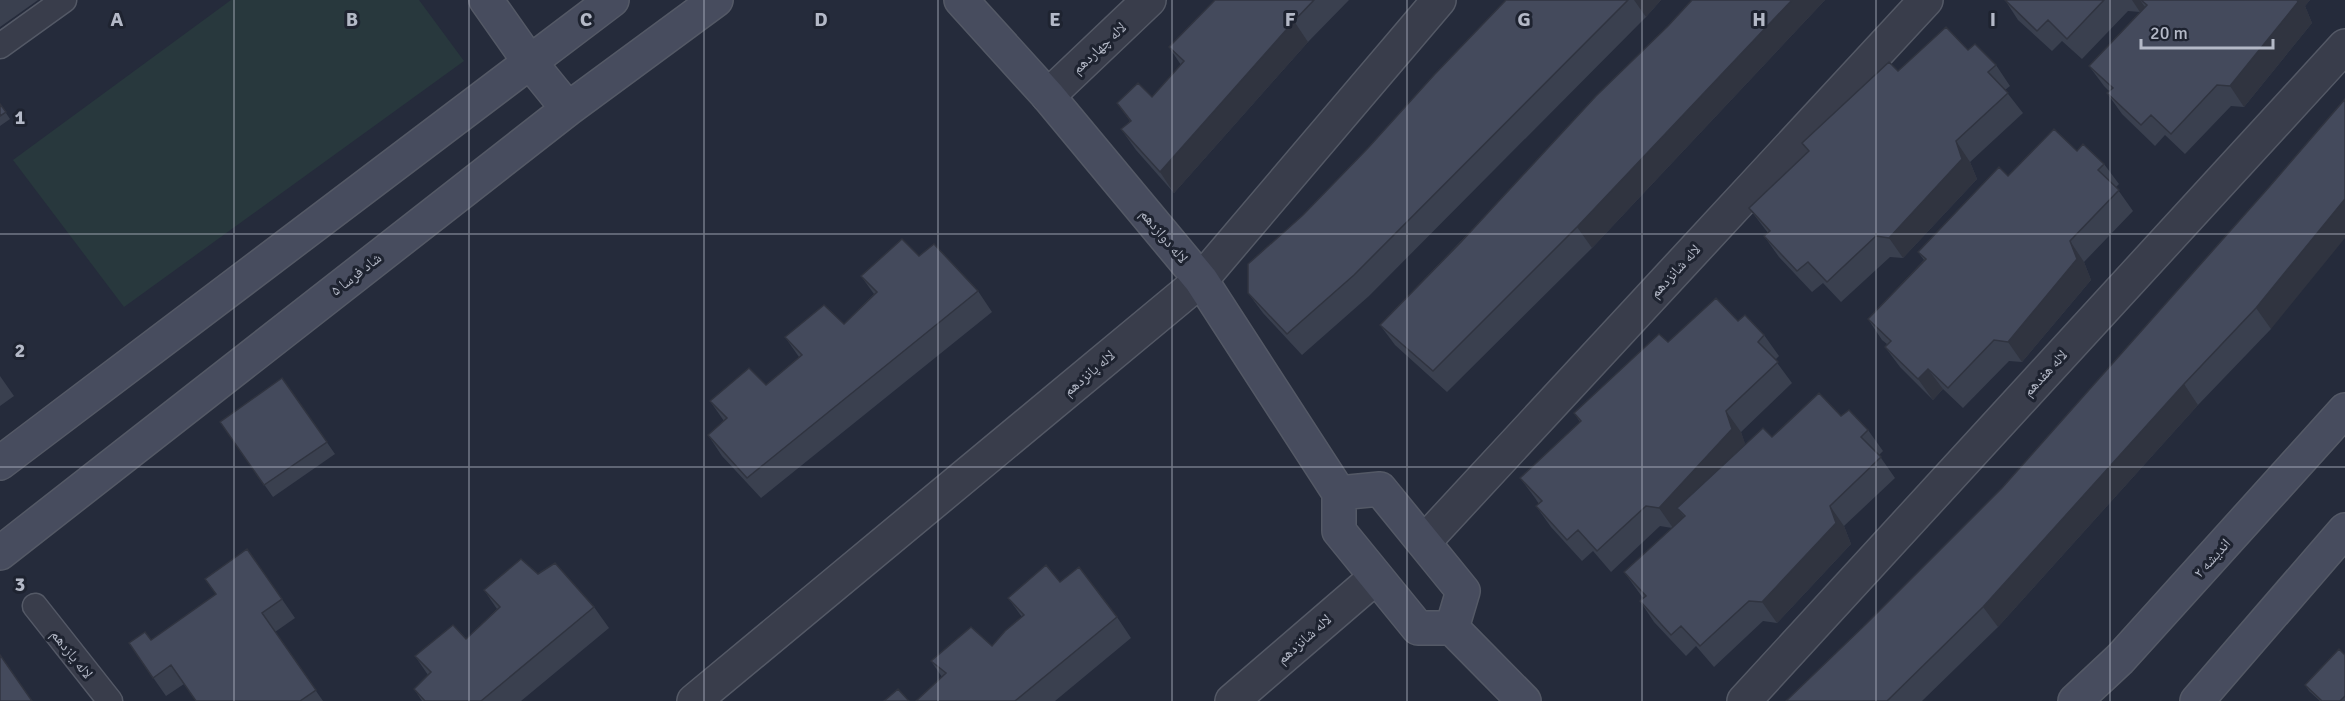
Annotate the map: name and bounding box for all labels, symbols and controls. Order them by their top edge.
text: A [111,7,124,32]
text: B [346,7,358,32]
text: C [580,7,592,32]
text: D [814,7,828,32]
text: E [1049,7,1061,32]
text: F [1285,7,1296,32]
text: G [1517,7,1531,32]
text: H [1752,7,1766,32]
text: I [1990,7,1996,32]
scale bar [2141,12,2273,50]
street label: لاله چهاردهم [1068,18,1131,78]
text: 20 m [2150,22,2188,44]
text: 1 [15,105,26,130]
street label: لاله دوازدهم [1135,205,1192,267]
street label: لاله شانزدهم [1646,240,1705,302]
street label: شاد فرسا ۵ [327,249,385,299]
text: 2 [15,338,25,363]
street label: لاله پانزدهم [1060,346,1119,401]
street label: لاله هفدهم [2019,346,2072,401]
street label: اندیشه ۲ [2190,535,2234,581]
text: 3 [15,572,25,597]
street label: لاله شانزدهم [1273,610,1336,668]
street label: لاله یازدهم [46,626,97,683]

